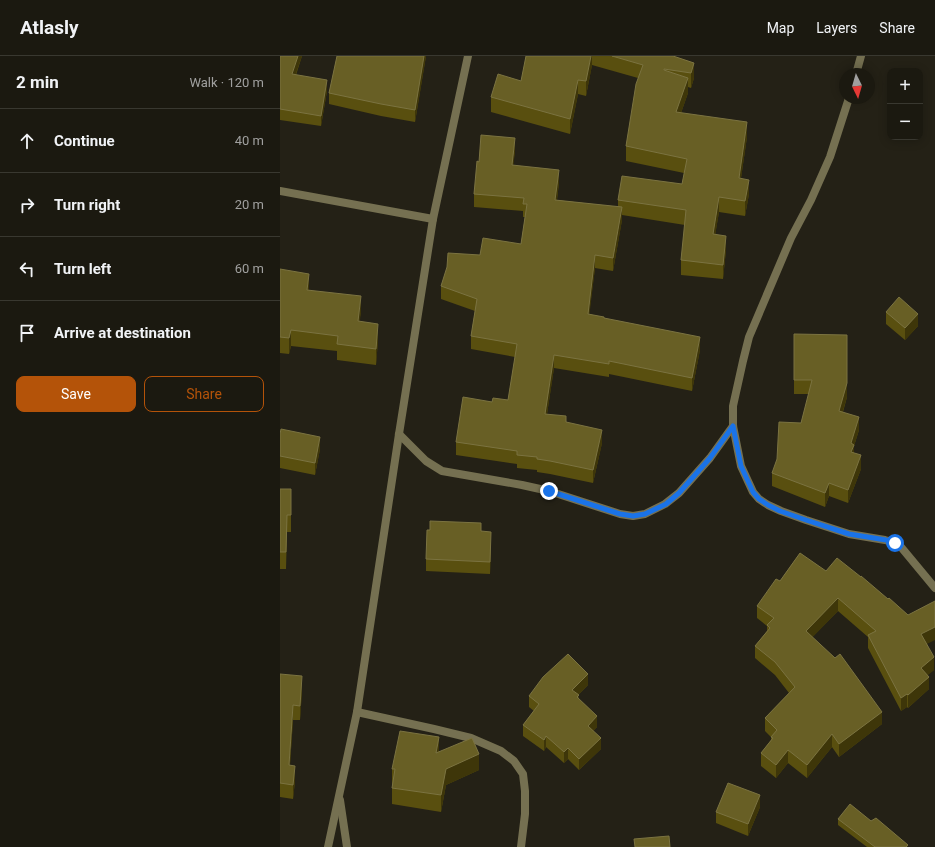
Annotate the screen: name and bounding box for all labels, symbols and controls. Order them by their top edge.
text: Atlasly [20,16,79,39]
text: Map [767,20,794,36]
text: Layers [816,20,857,36]
text: Share [879,20,915,36]
north arrow [839,68,875,104]
map controls [887,68,923,140]
button: + [887,68,923,104]
text: 2 min [16,72,59,92]
text: Walk · 120 m [189,75,264,90]
button: − [887,104,923,140]
icon: ahead [16,130,38,152]
text: Continue [54,132,115,150]
text: 40 m [235,133,264,148]
icon: right [16,194,38,216]
text: Turn right [54,196,120,214]
text: 20 m [235,197,264,212]
icon: left [16,258,38,280]
text: Turn left [54,260,111,278]
text: 60 m [235,261,264,276]
icon: arrive [16,322,38,344]
text: Arrive at destination [54,324,191,342]
button: Save [16,376,136,412]
button: Share [144,376,264,412]
route end [540,482,558,500]
route start [886,534,904,552]

